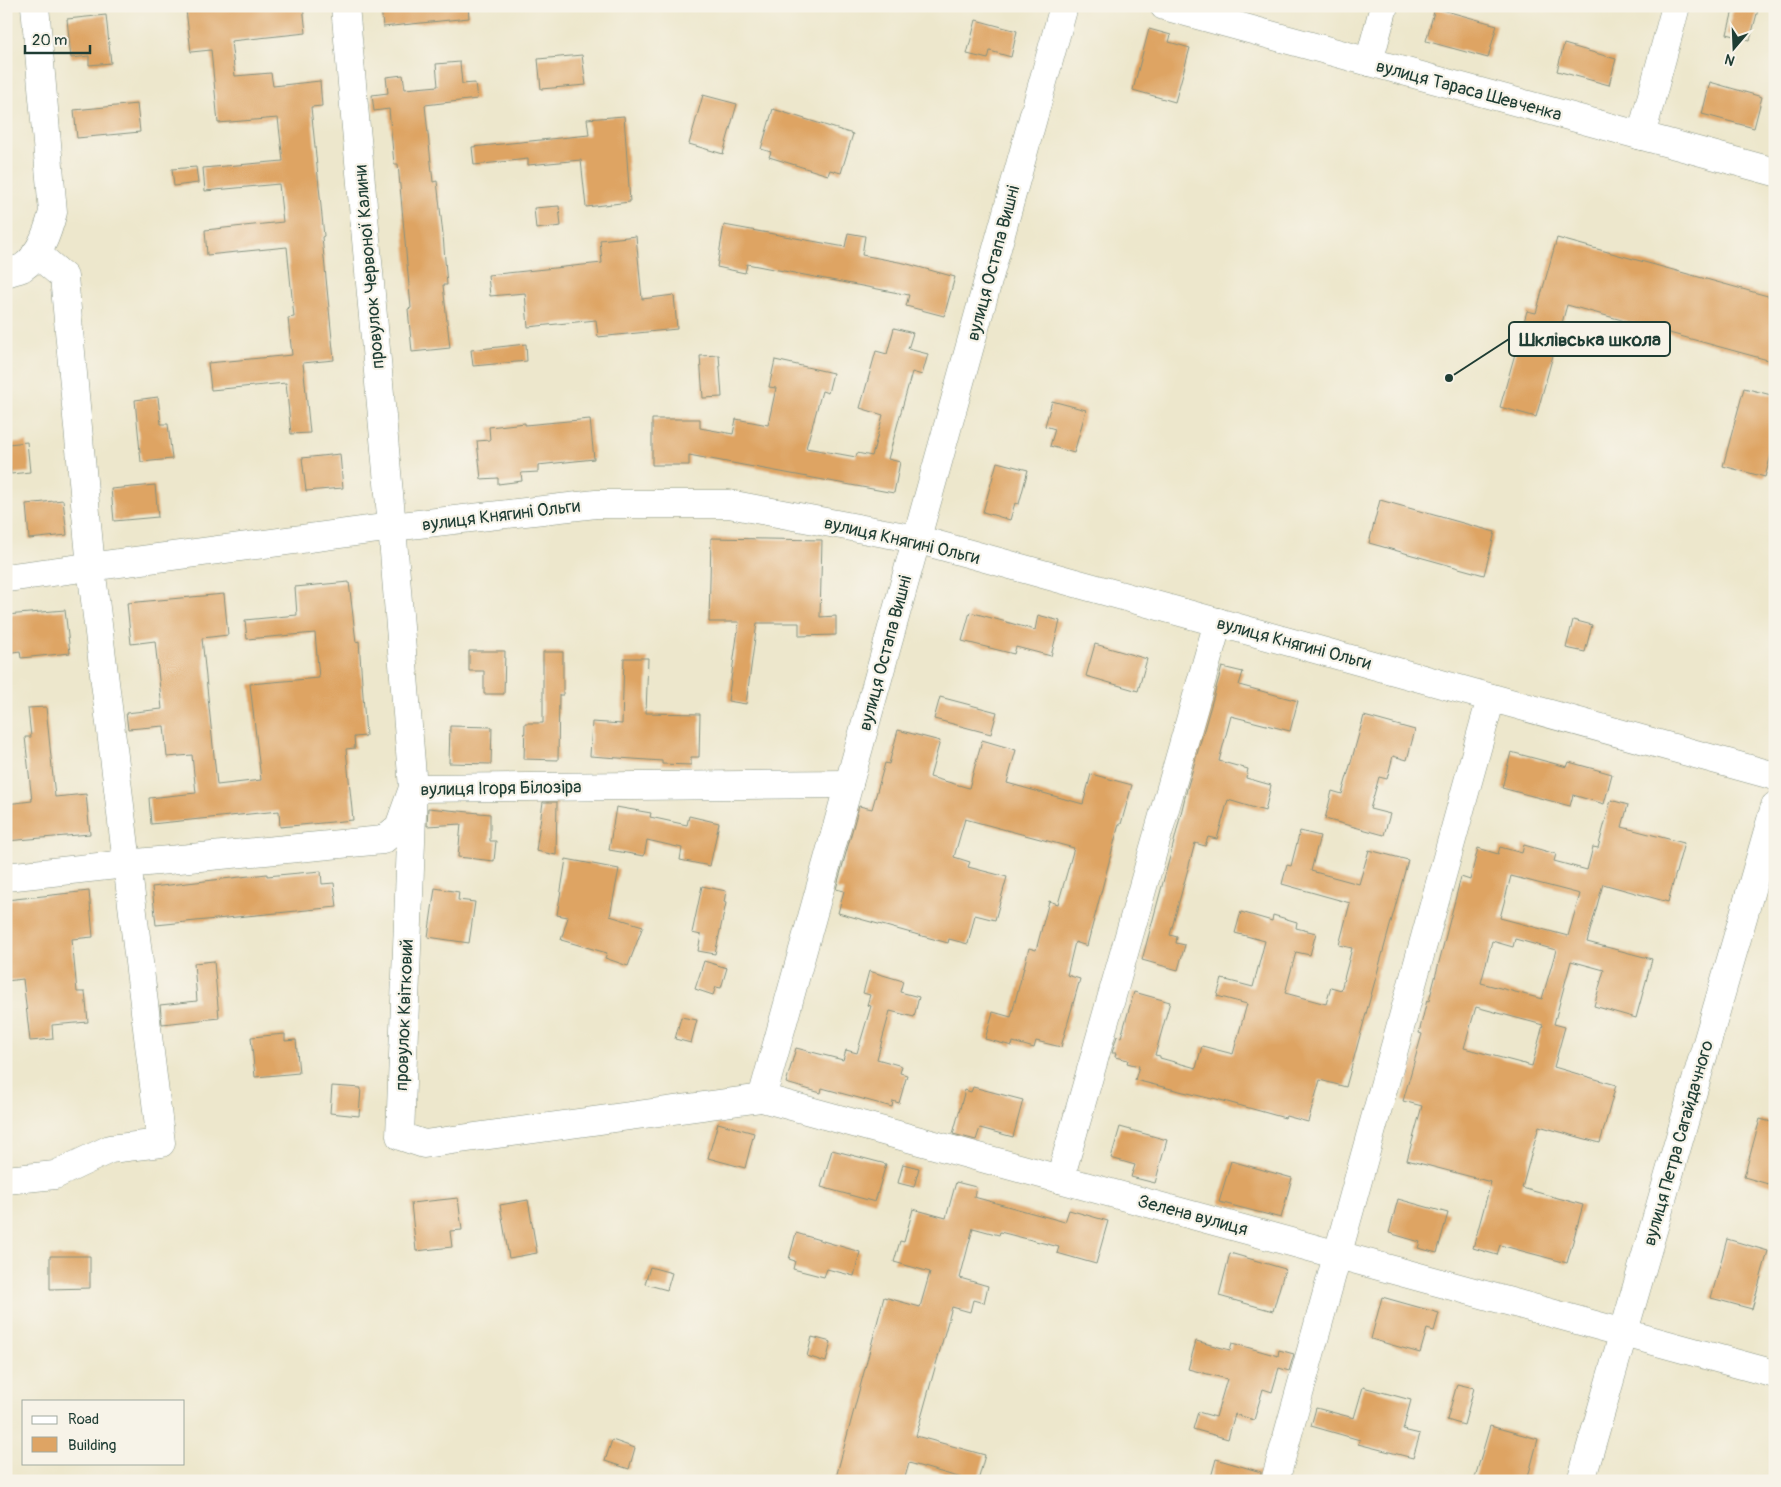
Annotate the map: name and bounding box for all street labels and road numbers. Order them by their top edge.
street label: вулиця Тараса Шевченка [1373,55,1564,126]
street label: провулок Червоної Калини [349,164,390,370]
street label: вулиця Остапа Вишні [962,183,1025,343]
street label: вулиця Княгині Ольги [421,494,581,537]
street label: вулиця Княгині Ольги [822,511,982,570]
street label: вулиця Остапа Вишні [854,573,917,733]
street label: вулиця Княгині Ольги [1214,612,1374,675]
street label: вулиця Ігоря Білозіра [420,776,582,801]
street label: провулок Квітковий [390,939,419,1091]
street label: вулиця Петра Сагайдачного [1638,1038,1719,1248]
street label: Зелена вулиця [1135,1190,1250,1241]

